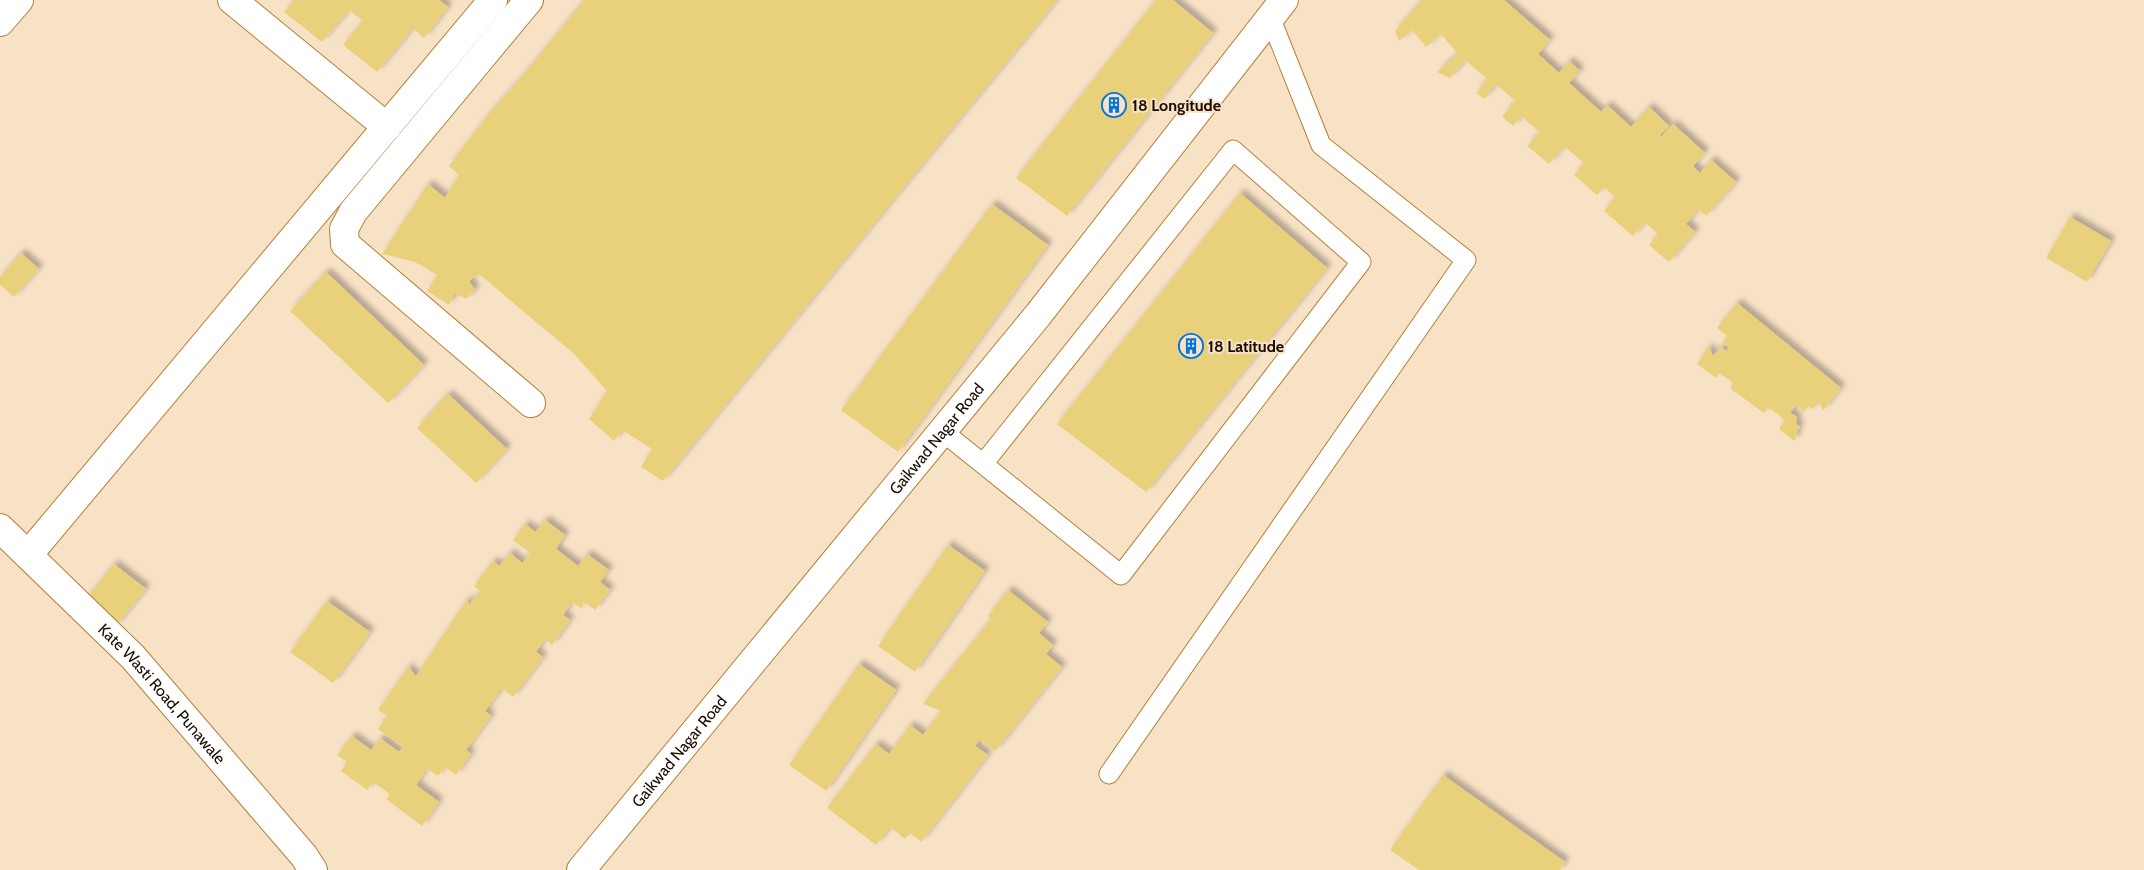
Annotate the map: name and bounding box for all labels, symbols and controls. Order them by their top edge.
building icon: 18 Longitude [1101,92,1127,118]
place label: 18 Longitude [1132,96,1221,115]
building icon: 18 Latitude [1178,333,1204,359]
place label: 18 Latitude [1208,337,1284,356]
street label: Gaikwad Nagar Road [885,379,988,498]
street label: Kate Wasti Road, Punawale [94,620,230,768]
street label: Gaikwad Nagar Road [628,692,731,811]

